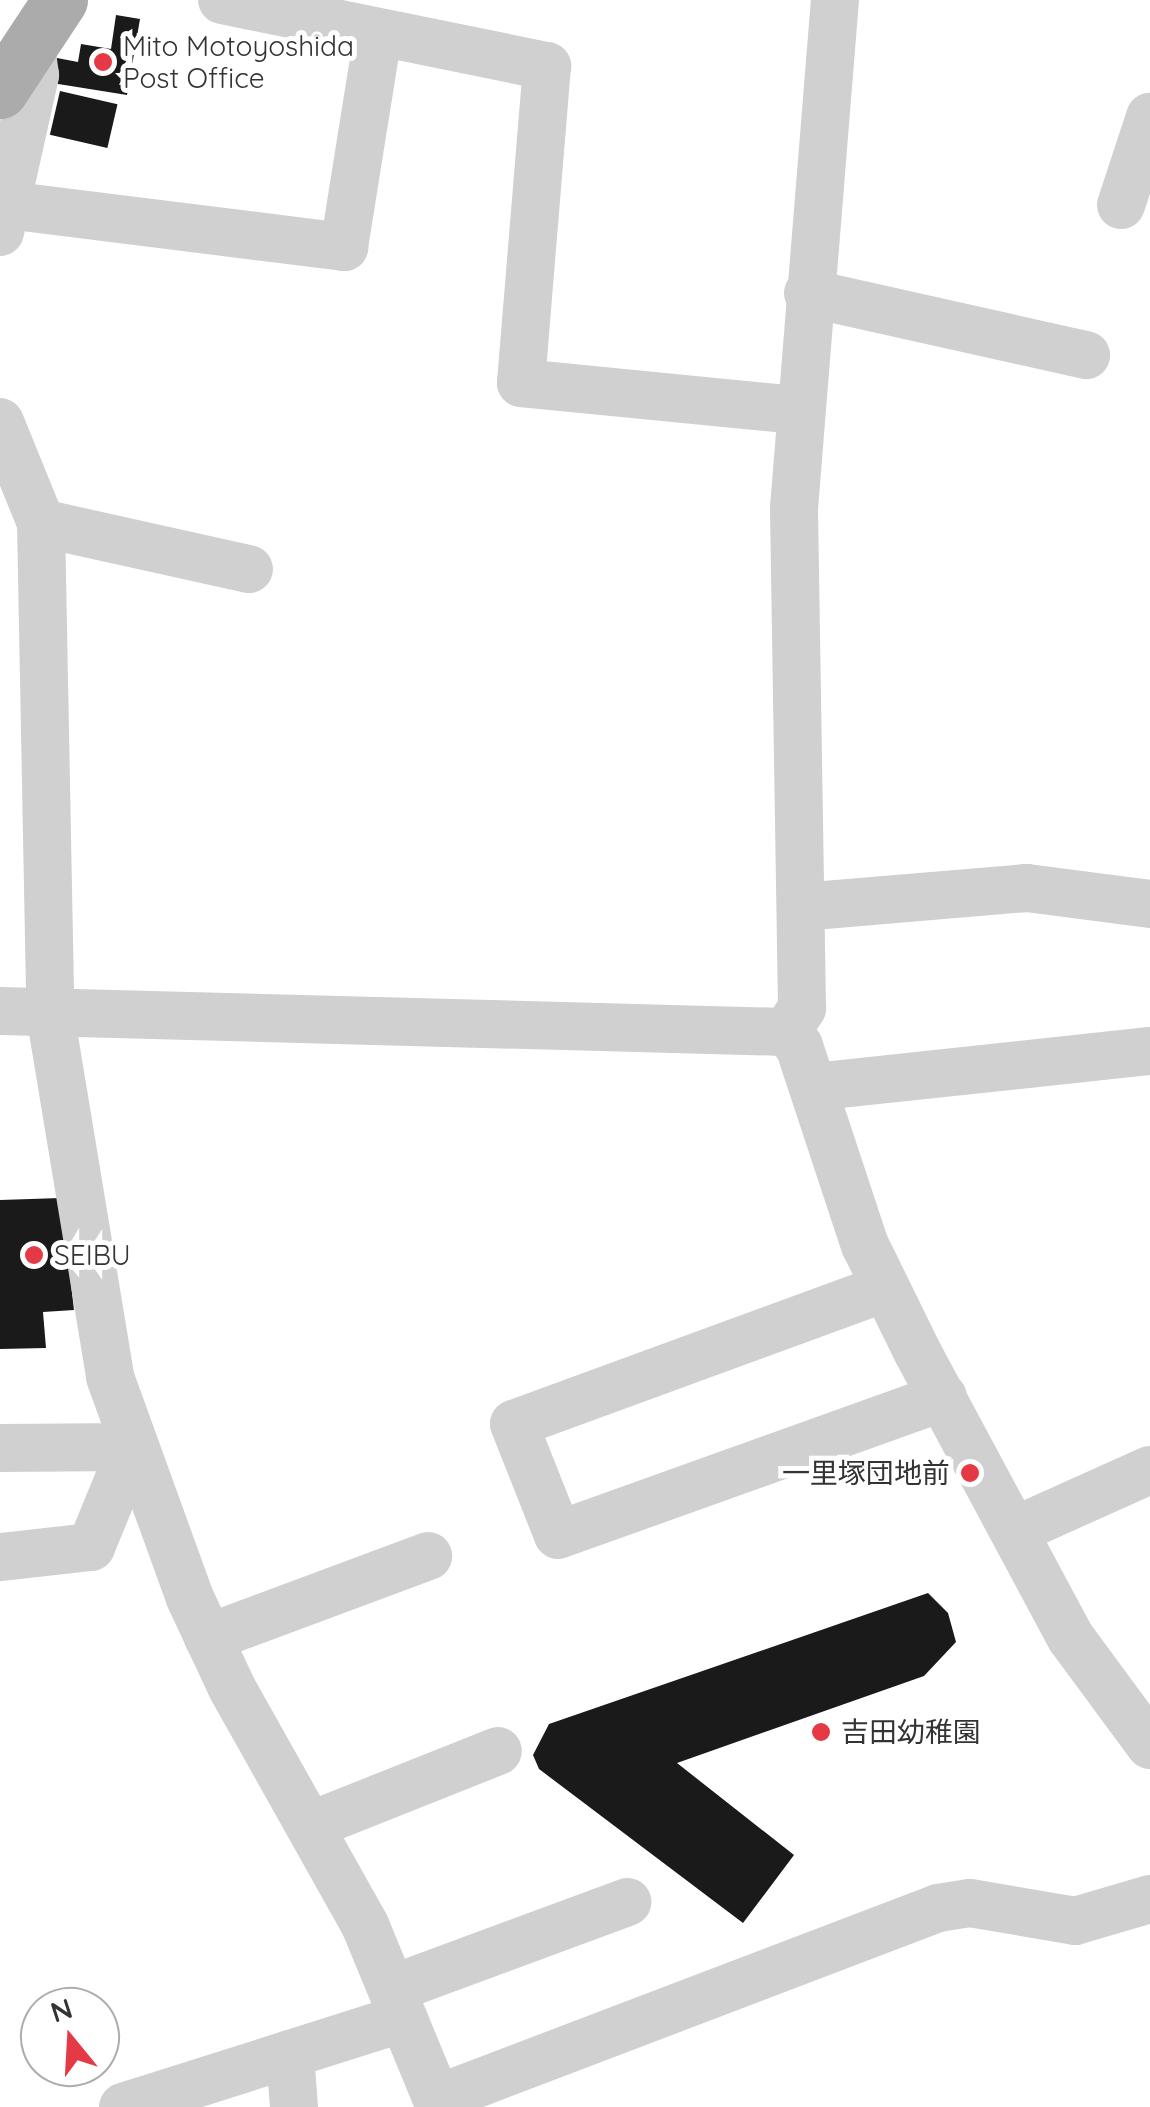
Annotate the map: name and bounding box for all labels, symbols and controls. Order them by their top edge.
place label: Mito Motoyoshida Post Office [123,29,354,95]
marker: Mito Motoyoshida Post Office [92,51,114,73]
place label: SEIBU [54,1238,131,1272]
marker: SEIBU [23,1244,45,1266]
place label: 一里塚団地前 [782,1456,950,1490]
marker: 一里塚団地前 [959,1462,981,1484]
place label: 吉田幼稚園 [841,1715,981,1749]
marker: 吉田幼稚園 [810,1721,832,1743]
north arrow [20,1987,120,2087]
text: N [46,1990,76,2030]

